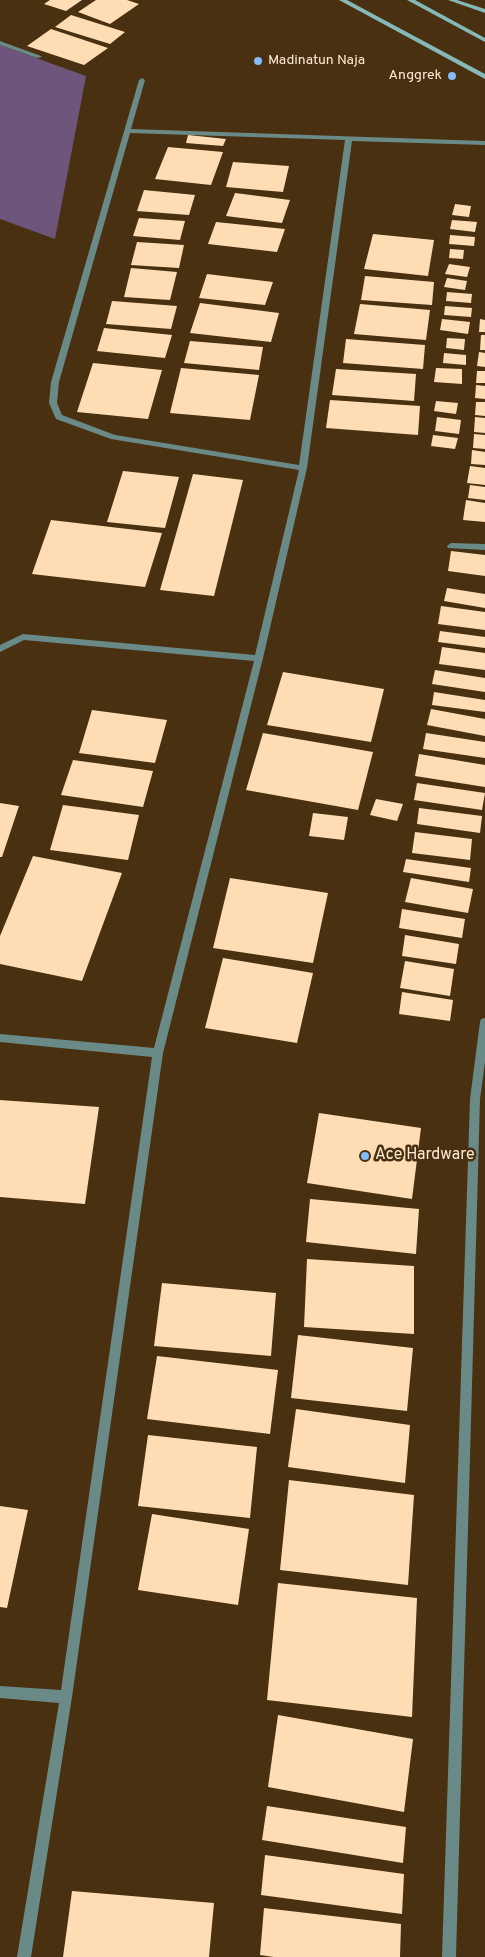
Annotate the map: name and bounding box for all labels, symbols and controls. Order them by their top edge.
place label: Madinatun Naja [268,53,365,69]
marker: Madinatun Naja [252,55,264,67]
place label: Anggrek [389,68,442,84]
marker: Anggrek [446,70,458,82]
place label: Ace Hardware [375,1146,475,1166]
marker: Ace Hardware [359,1150,371,1162]

